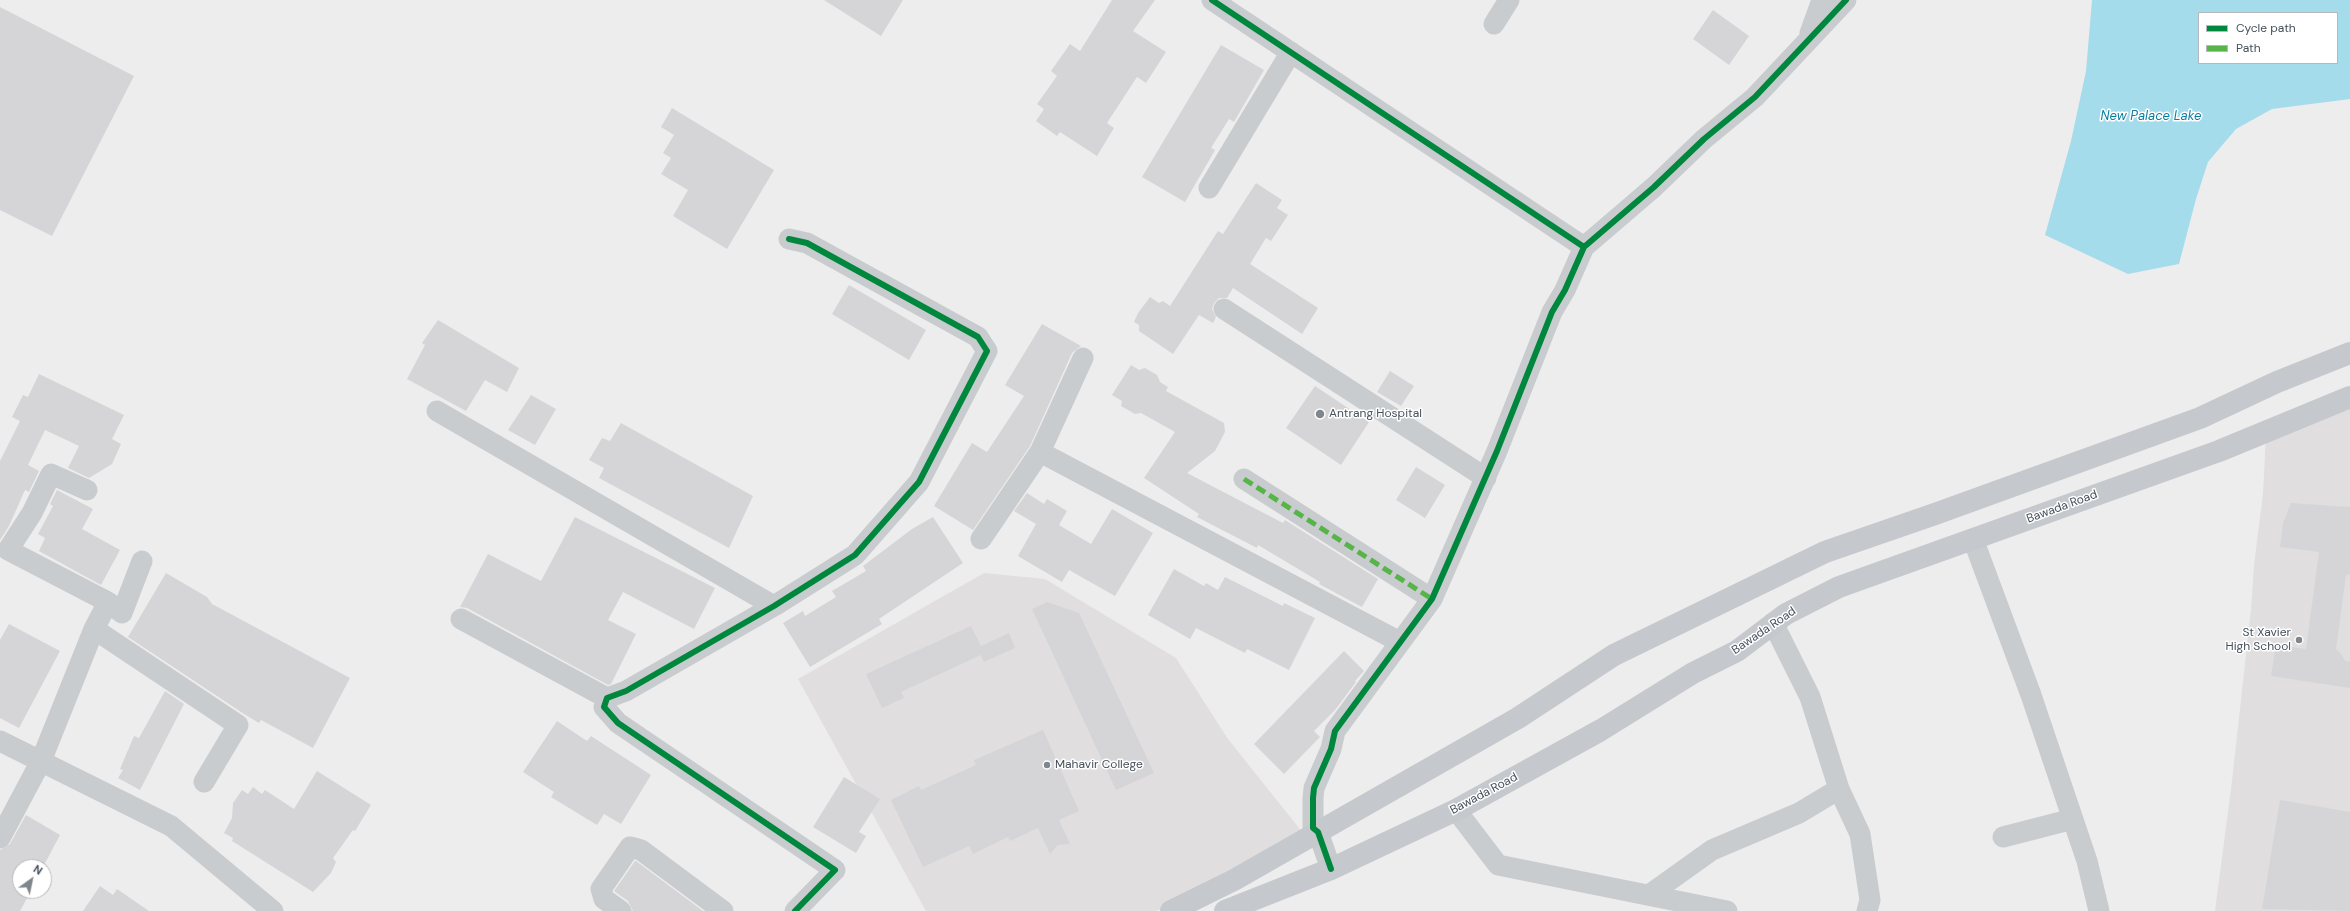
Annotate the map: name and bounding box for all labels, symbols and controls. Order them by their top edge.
legend [2198,12,2338,64]
text: Cycle path [2236,20,2296,36]
text: Path [2236,40,2261,56]
water label: New Palace Lake [2101,109,2201,125]
place label: Antrang Hospital [1329,407,1422,421]
marker: Antrang Hospital [1314,408,1326,420]
street label: Bawada Road [2025,488,2099,526]
street label: Bawada Road [1729,604,1799,658]
place label: St Xavier High School [2226,626,2291,654]
marker: St Xavier High School [2294,635,2304,645]
place label: Mahavir College [1055,758,1143,772]
marker: Mahavir College [1042,760,1052,770]
street label: Bawada Road [1448,770,1520,818]
north arrow [12,859,52,899]
text: N [31,862,45,878]

